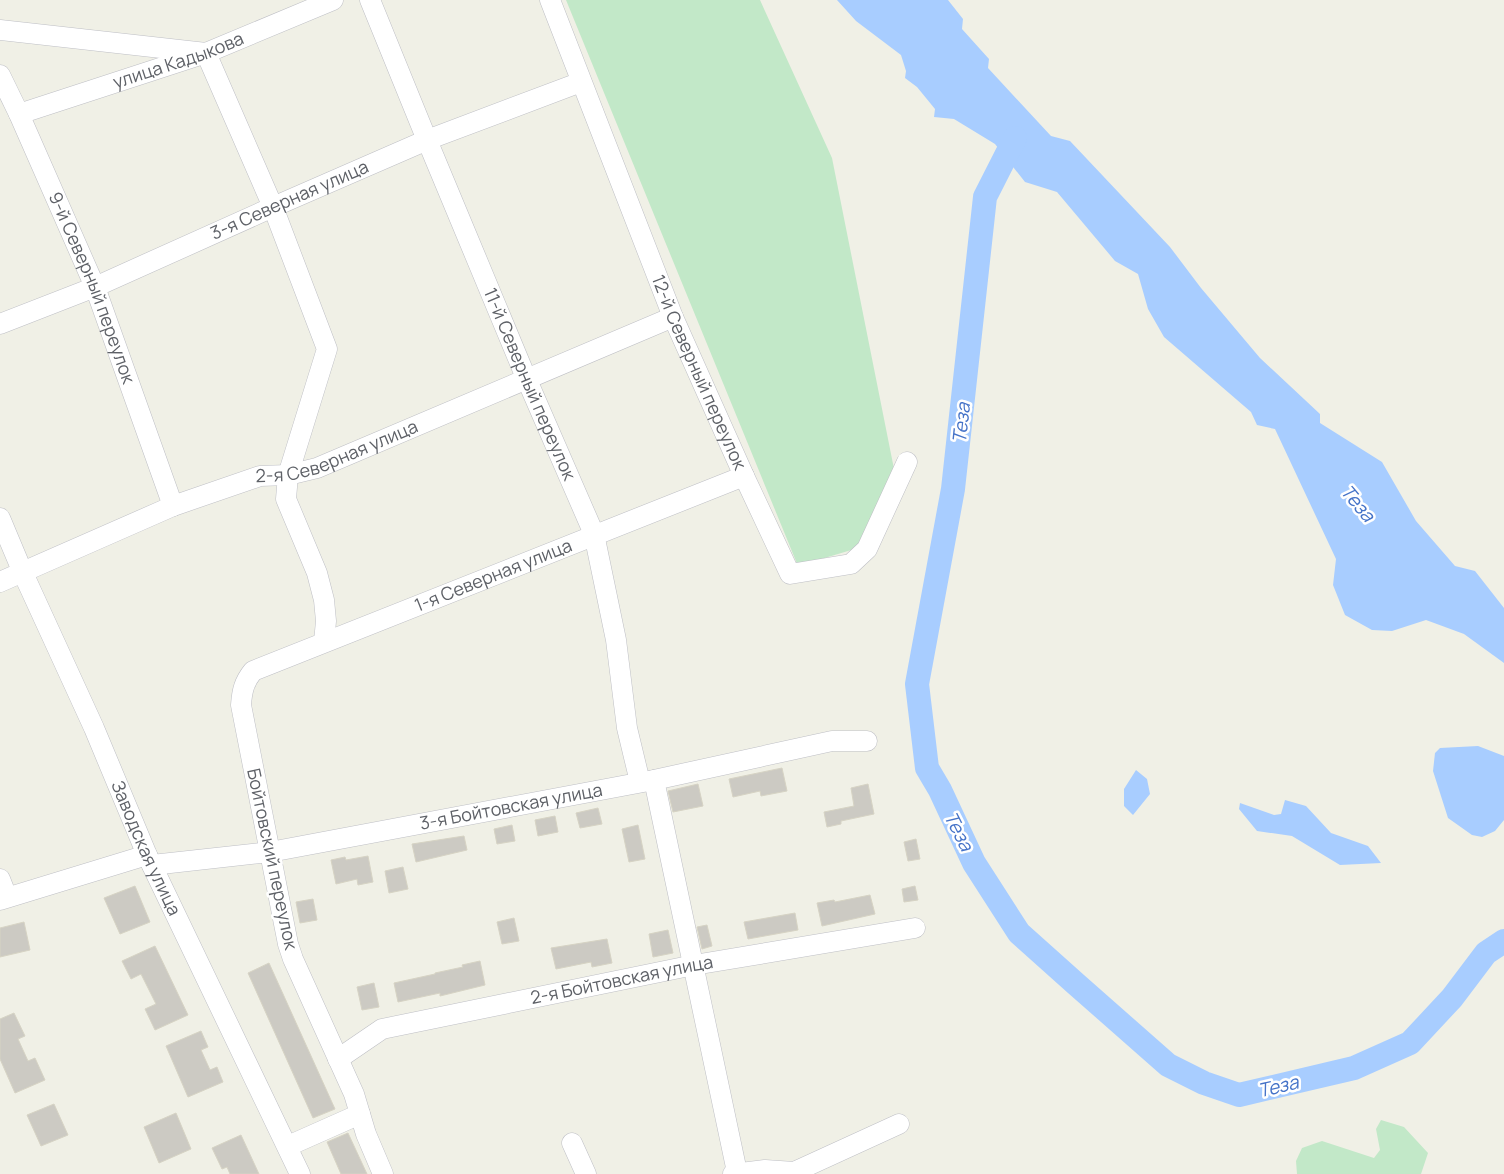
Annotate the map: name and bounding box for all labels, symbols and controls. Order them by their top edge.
street label: улица Кадыкова [110,26,247,94]
street label: 3-я Северная улица [206,154,372,245]
street label: 9-й Северный переулок [44,188,142,388]
street label: 12-й Северный переулок [647,271,753,474]
street label: 11-й Северный переулок [479,284,583,485]
water label: Теза [946,400,976,445]
street label: 2-я Северная улица [255,414,421,487]
water label: Теза [1335,479,1382,528]
street label: 1-я Северная улица [411,533,575,617]
street label: Бойтовский переулок [242,766,304,953]
street label: Заводская улица [106,777,187,919]
street label: 3-я Бойтовская улица [418,777,604,835]
water label: Теза [938,807,981,856]
street label: 2-я Бойтовская улица [528,949,715,1009]
water label: Теза [1255,1068,1302,1103]

